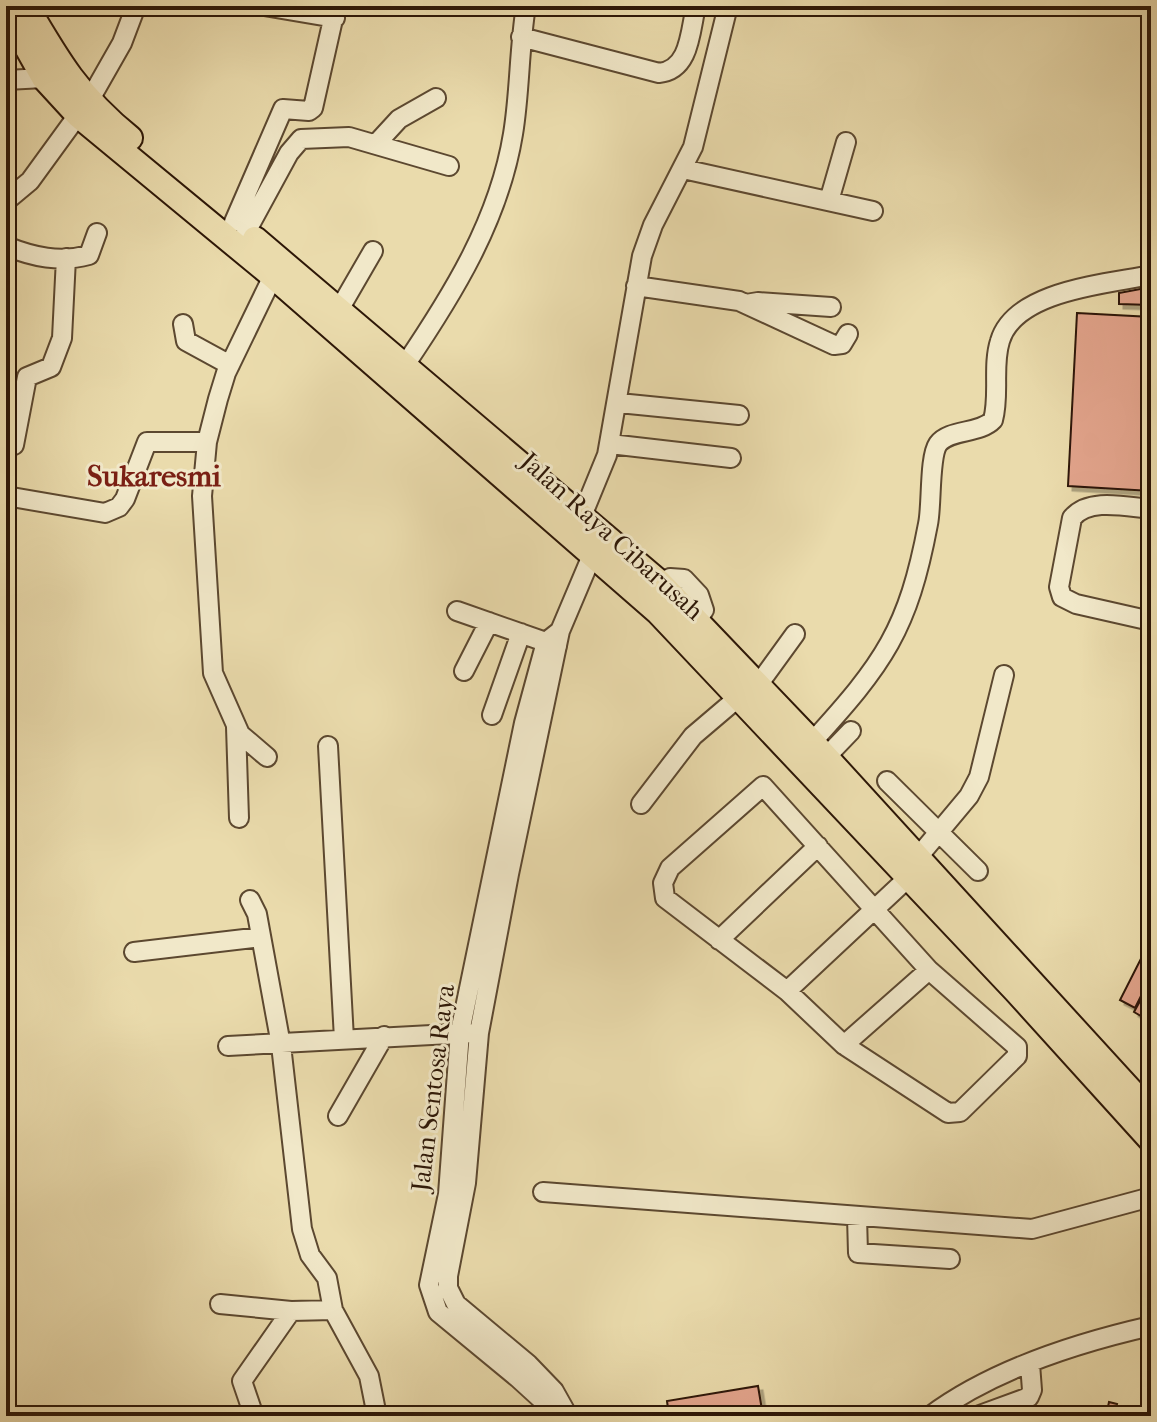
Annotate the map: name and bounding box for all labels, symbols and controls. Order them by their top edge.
street label: Jalan Raya Cibarusah [513,444,710,627]
district label: Sukaresmi [87,459,221,494]
street label: Jalan Sentosa Raya [405,982,461,1195]

